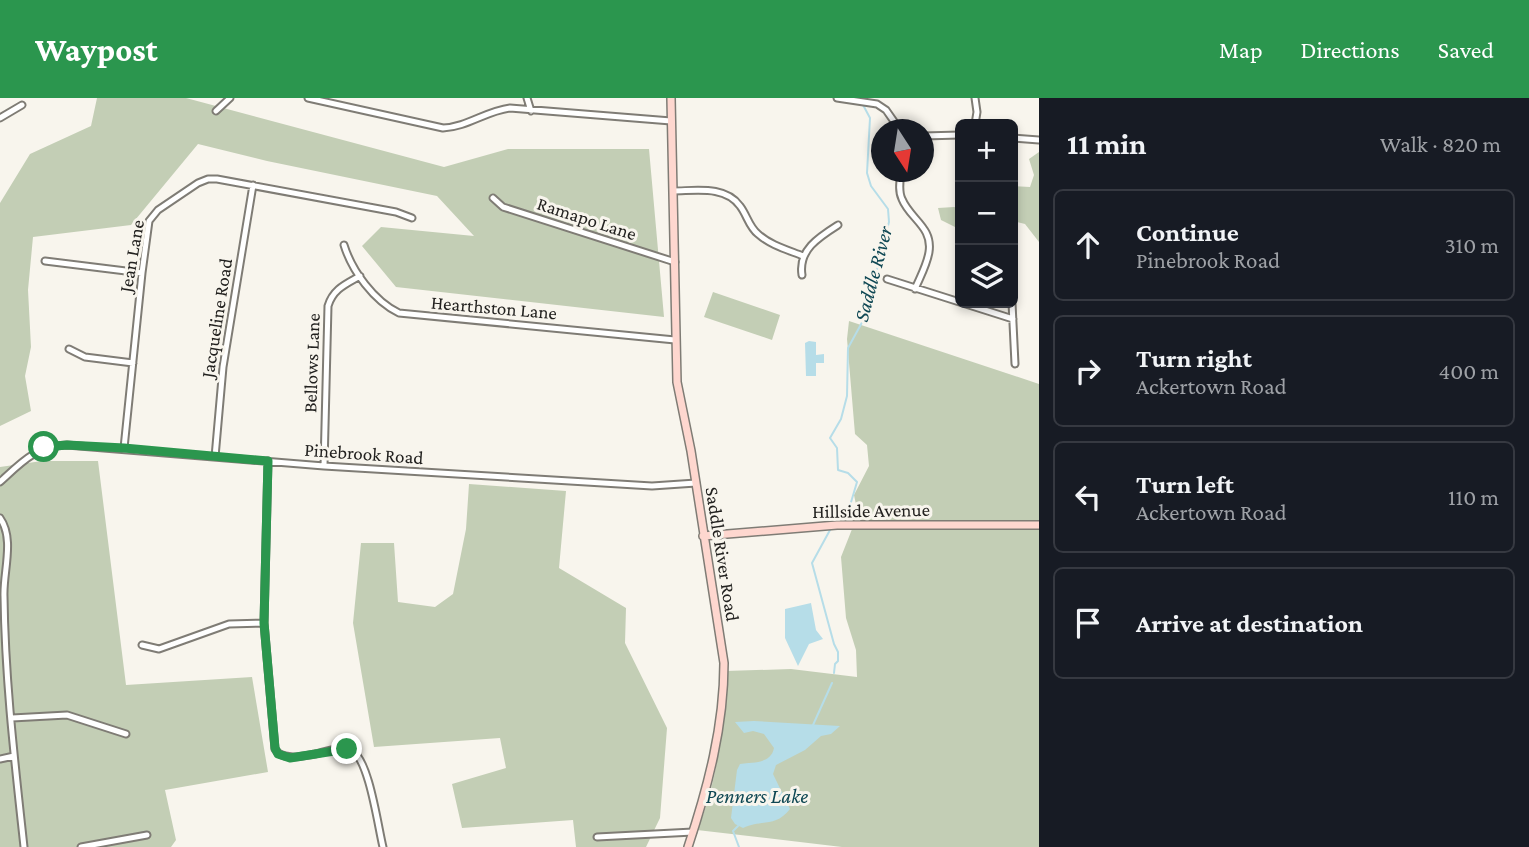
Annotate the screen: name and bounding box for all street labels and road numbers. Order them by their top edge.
street label: Ramapo Lane [535,193,639,244]
street label: Jean Lane [114,218,148,296]
street label: Jacqueline Road [196,257,236,381]
street label: Hearthston Lane [430,292,558,323]
street label: Bellows Lane [299,313,324,413]
street label: Pinebrook Road [304,439,424,468]
street label: Saddle River Road [702,485,744,623]
street label: Hillside Avenue [812,499,930,522]

